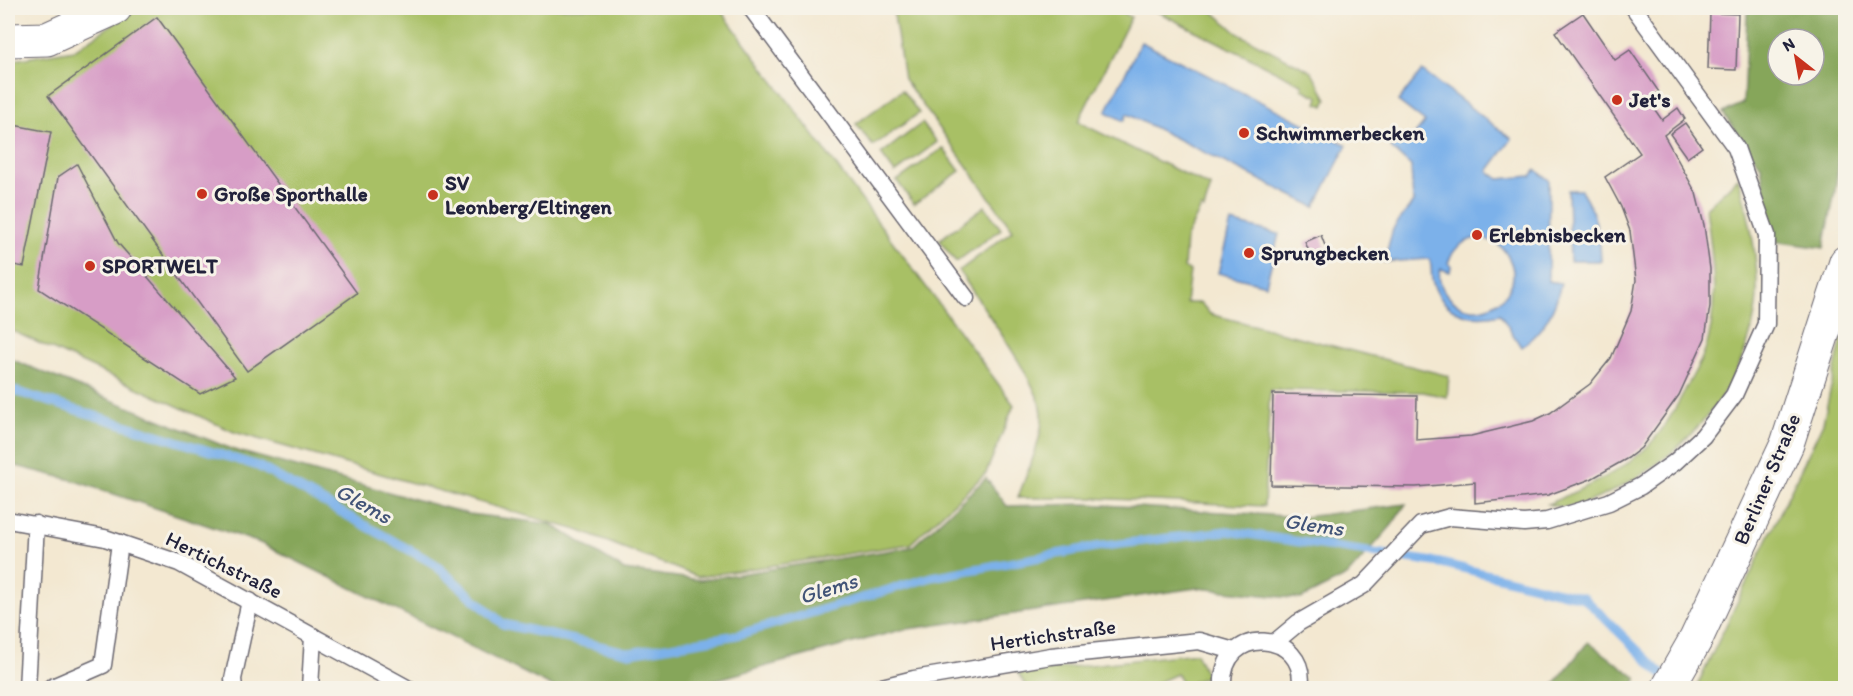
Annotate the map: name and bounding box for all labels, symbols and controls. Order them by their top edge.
north arrow [1766,27,1826,87]
text: N [1779,34,1798,55]
place label: Jet's [1628,87,1670,112]
marker: Jet's [1610,93,1624,107]
place label: Schwimmerbecken [1256,120,1424,145]
marker: Schwimmerbecken [1237,126,1251,140]
place label: SV Leonberg/Eltingen [445,170,613,220]
place label: Große Sporthalle [214,181,368,207]
marker: Große Sporthalle [195,187,209,201]
marker: SV Leonberg/Eltingen [426,188,440,202]
place label: Erlebnisbecken [1489,222,1626,247]
marker: Erlebnisbecken [1470,228,1484,242]
place label: Sprungbecken [1261,240,1390,266]
marker: Sprungbecken [1242,246,1256,260]
place label: SPORTWELT [102,253,218,278]
marker: SPORTWELT [83,259,97,273]
street label: Berliner Straße [1728,409,1805,548]
water label: Glems [331,477,397,530]
water label: Glems [1283,507,1346,542]
street label: Hertichstraße [162,526,287,604]
water label: Glems [796,567,862,610]
street label: Hertichstraße [988,613,1117,656]

